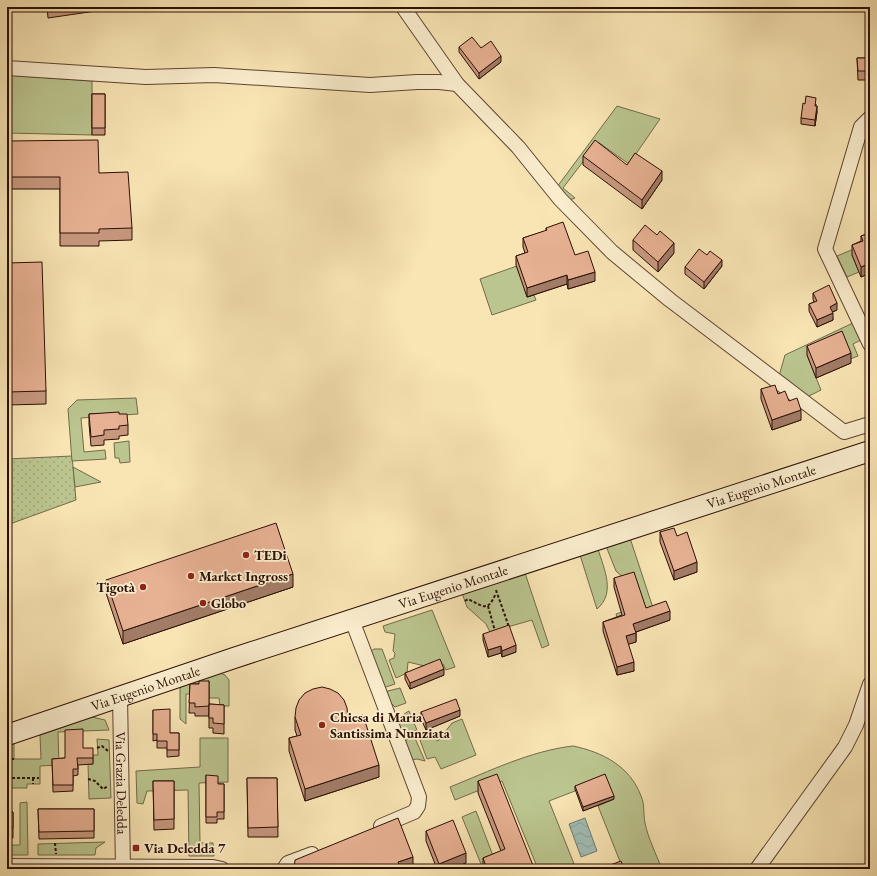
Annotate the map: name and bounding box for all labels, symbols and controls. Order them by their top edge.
street label: Via Eugenio Montale [704,460,819,513]
place label: TEDi [254,546,287,564]
marker: TEDi [241,550,251,560]
street label: Via Eugenio Montale [396,560,510,613]
place label: Market Ingross [199,567,288,585]
marker: Market Ingross [186,571,196,581]
place label: Tigotà [96,578,136,596]
marker: Tigotà [138,582,148,592]
place label: Globo [211,594,246,612]
marker: Globo [198,598,208,608]
street label: Via Eugenio Montale [88,661,203,715]
place label: Chiesa di Maria Santissima Nunziata [330,708,451,742]
marker: Chiesa di Maria Santissima Nunziata [317,720,327,730]
street label: Via Grazia Deledda [112,731,131,835]
place label: Via Deledda 7 [144,839,226,857]
marker: Via Deledda 7 [131,843,141,853]

